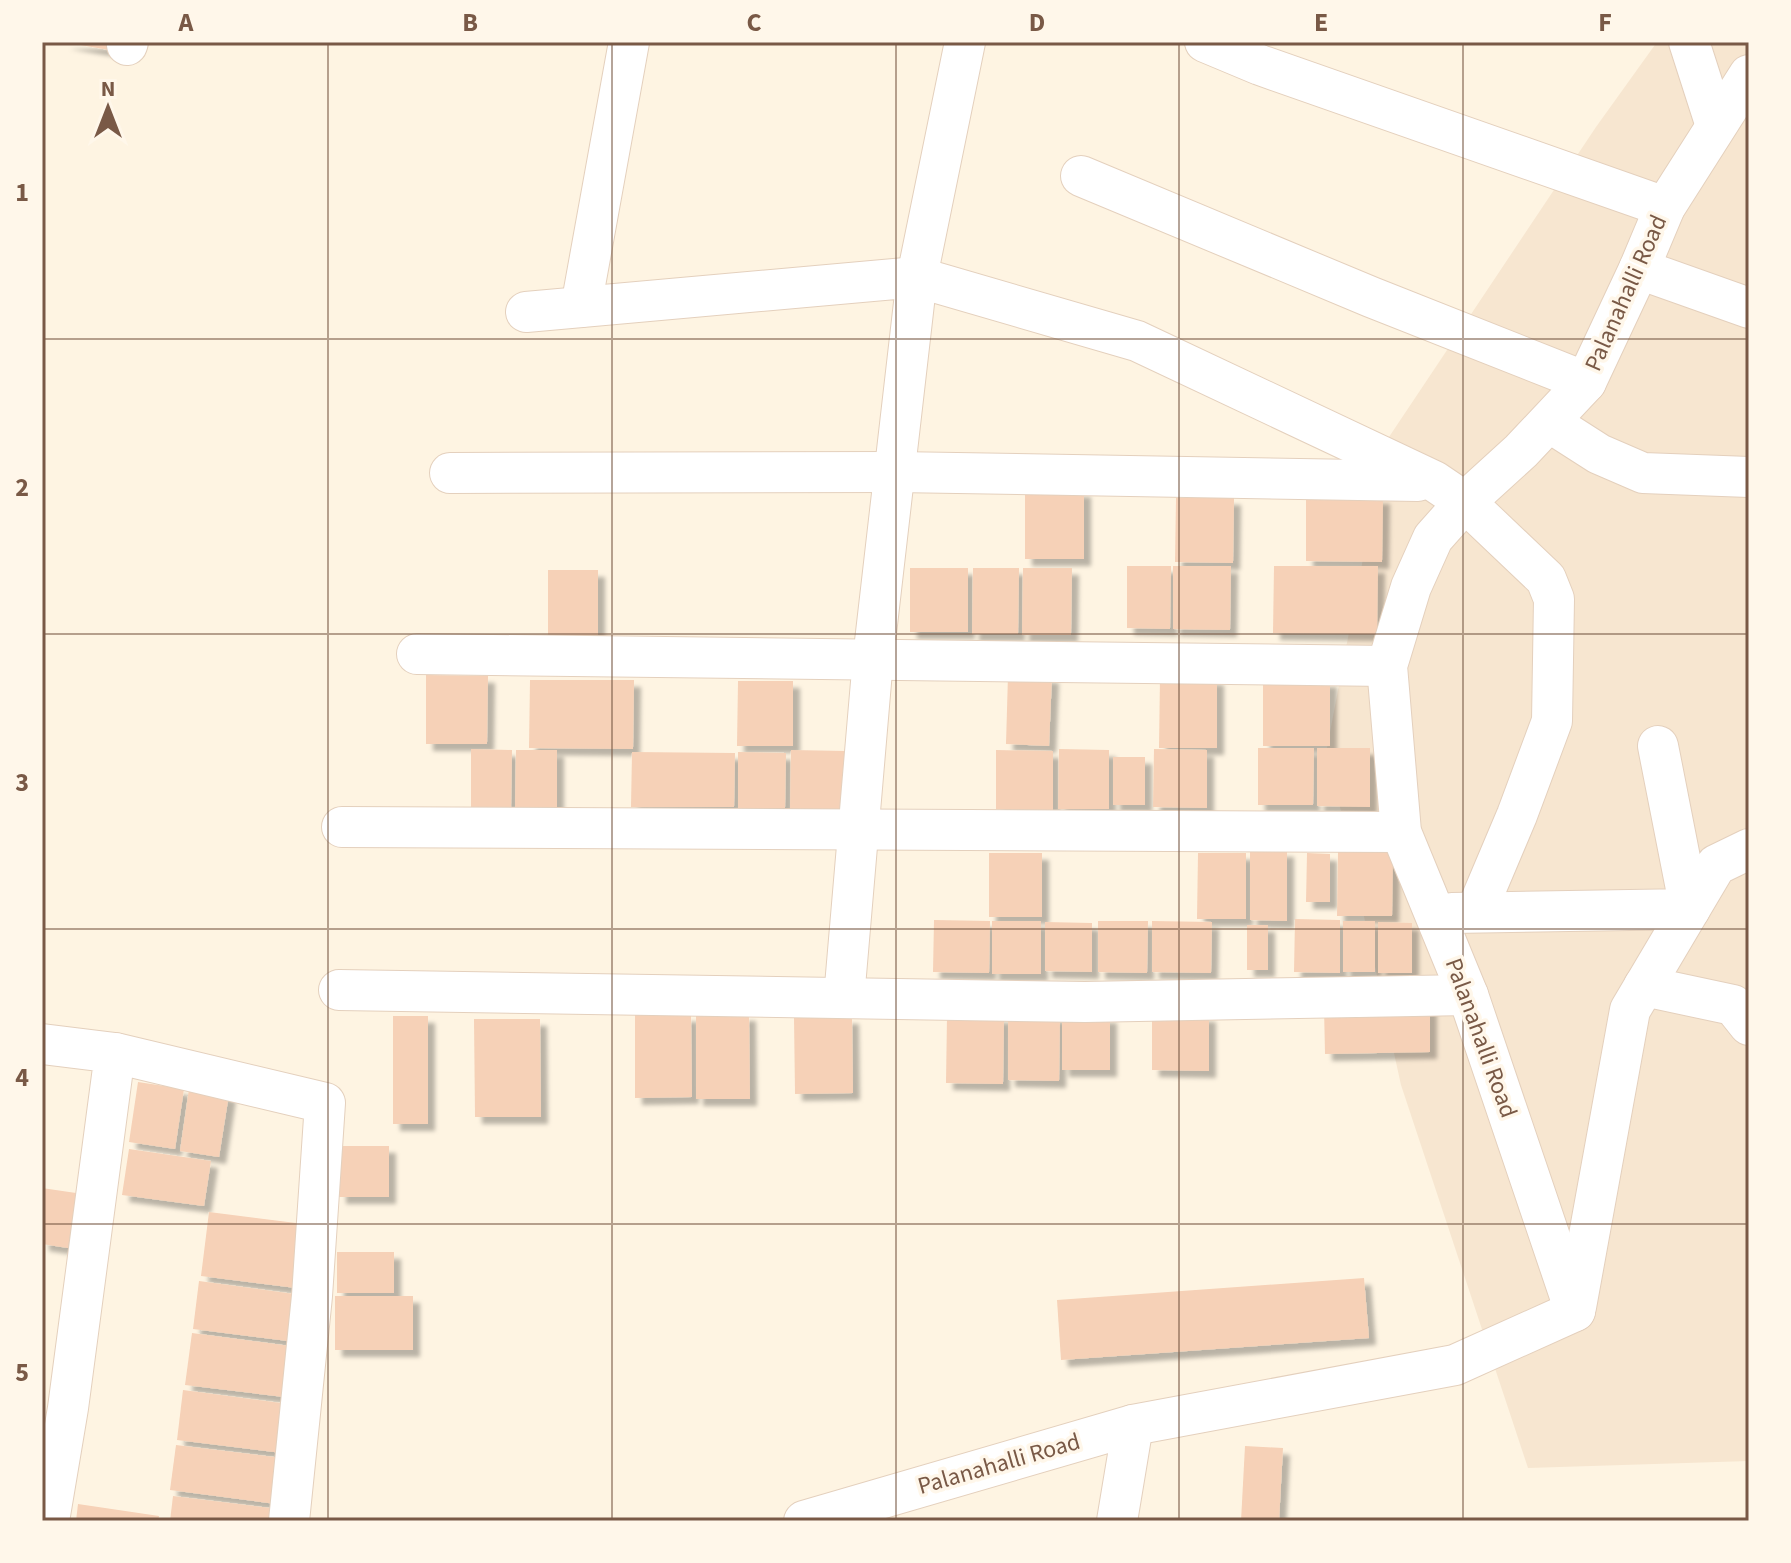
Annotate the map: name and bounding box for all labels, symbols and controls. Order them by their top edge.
text: A [178,4,195,41]
text: B [462,4,478,41]
text: C [746,4,762,41]
text: D [1029,4,1045,41]
text: E [1314,4,1328,41]
text: F [1598,4,1612,41]
north arrow [68,68,148,148]
text: N [101,73,115,105]
text: 1 [15,174,29,211]
street label: Palanahalli Road [1576,209,1676,377]
text: 2 [15,469,29,506]
text: 3 [15,764,29,801]
street label: Palanahalli Road [1436,953,1526,1123]
text: 4 [15,1059,29,1096]
text: 5 [15,1354,29,1391]
street label: Palanahalli Road [914,1424,1084,1504]

